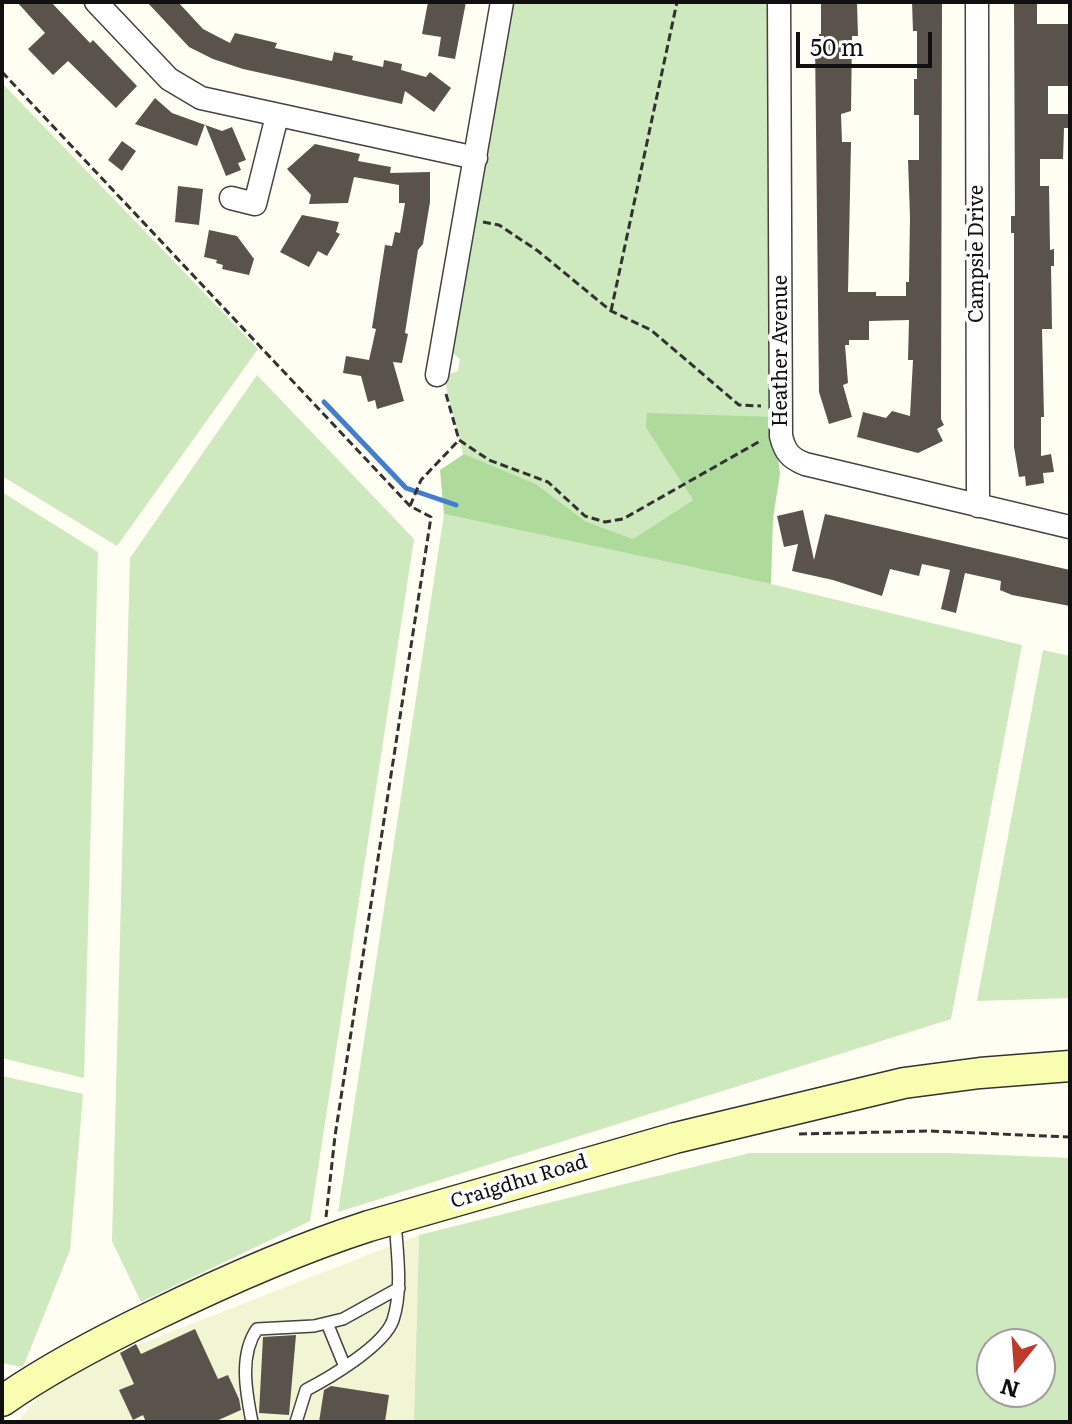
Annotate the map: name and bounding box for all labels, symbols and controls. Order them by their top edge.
scale bar [800,16,936,66]
text: 50 m [810,28,864,63]
street label: Campsie Drive [965,185,989,323]
street label: Heather Avenue [769,275,793,427]
street label: Craigdhu Road [448,1150,590,1214]
north arrow [976,1328,1056,1408]
text: N [996,1371,1023,1408]

